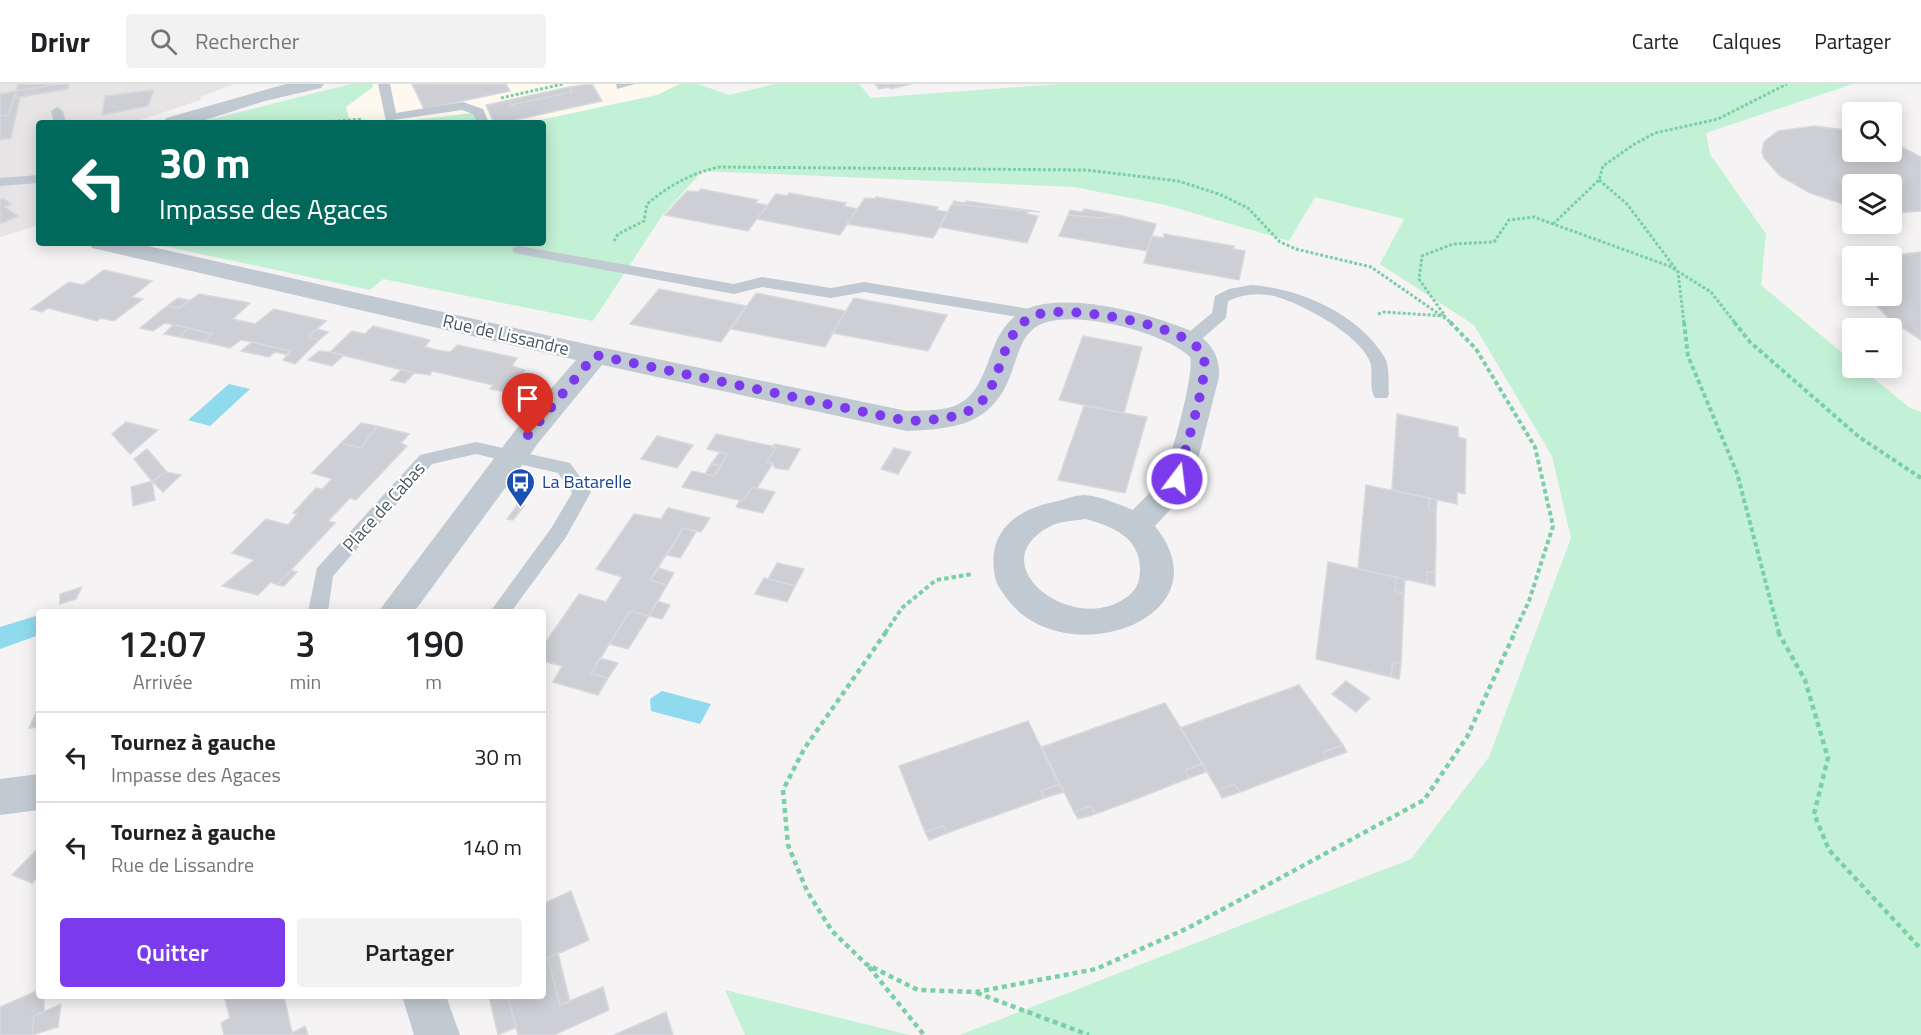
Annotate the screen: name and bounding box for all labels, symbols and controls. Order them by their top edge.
search box [126,14,546,68]
text: Drivr [30,20,90,63]
text: Rechercher [195,24,299,58]
icon: search [147,25,180,58]
text: Carte [1632,25,1679,57]
text: Calques [1712,25,1781,57]
text: Partager [1814,25,1891,57]
map controls [1842,102,1902,378]
button: search [1842,102,1902,162]
text: 30 m [159,130,251,194]
icon: left [60,144,138,222]
button: layers [1842,174,1902,234]
text: Impasse des Agaces [159,188,388,229]
button: + [1842,246,1902,306]
street label: Rue de Lissandre [440,307,572,362]
button: − [1842,318,1902,378]
pin [502,373,553,435]
icon: arrive [511,382,544,415]
position arrow [1145,447,1209,511]
street label: Place de Cabas [336,456,431,558]
bus stop icon: La Batarelle [505,466,537,508]
place label: La Batarelle [542,468,632,495]
text: 12:07 [118,616,207,671]
text: 3 [295,616,315,671]
text: 190 [403,616,464,671]
text: Arrivée [133,666,193,697]
text: min [289,666,321,697]
text: m [425,666,442,697]
text: Tournez à gauche [111,725,276,759]
text: 30 m [474,740,522,774]
icon: left [60,741,93,774]
text: Impasse des Agaces [111,759,281,790]
text: Tournez à gauche [111,815,276,849]
text: 140 m [462,830,522,864]
icon: left [60,831,93,864]
text: Rue de Lissandre [111,849,254,880]
button: Quitter [60,918,285,987]
button: Partager [297,918,522,987]

